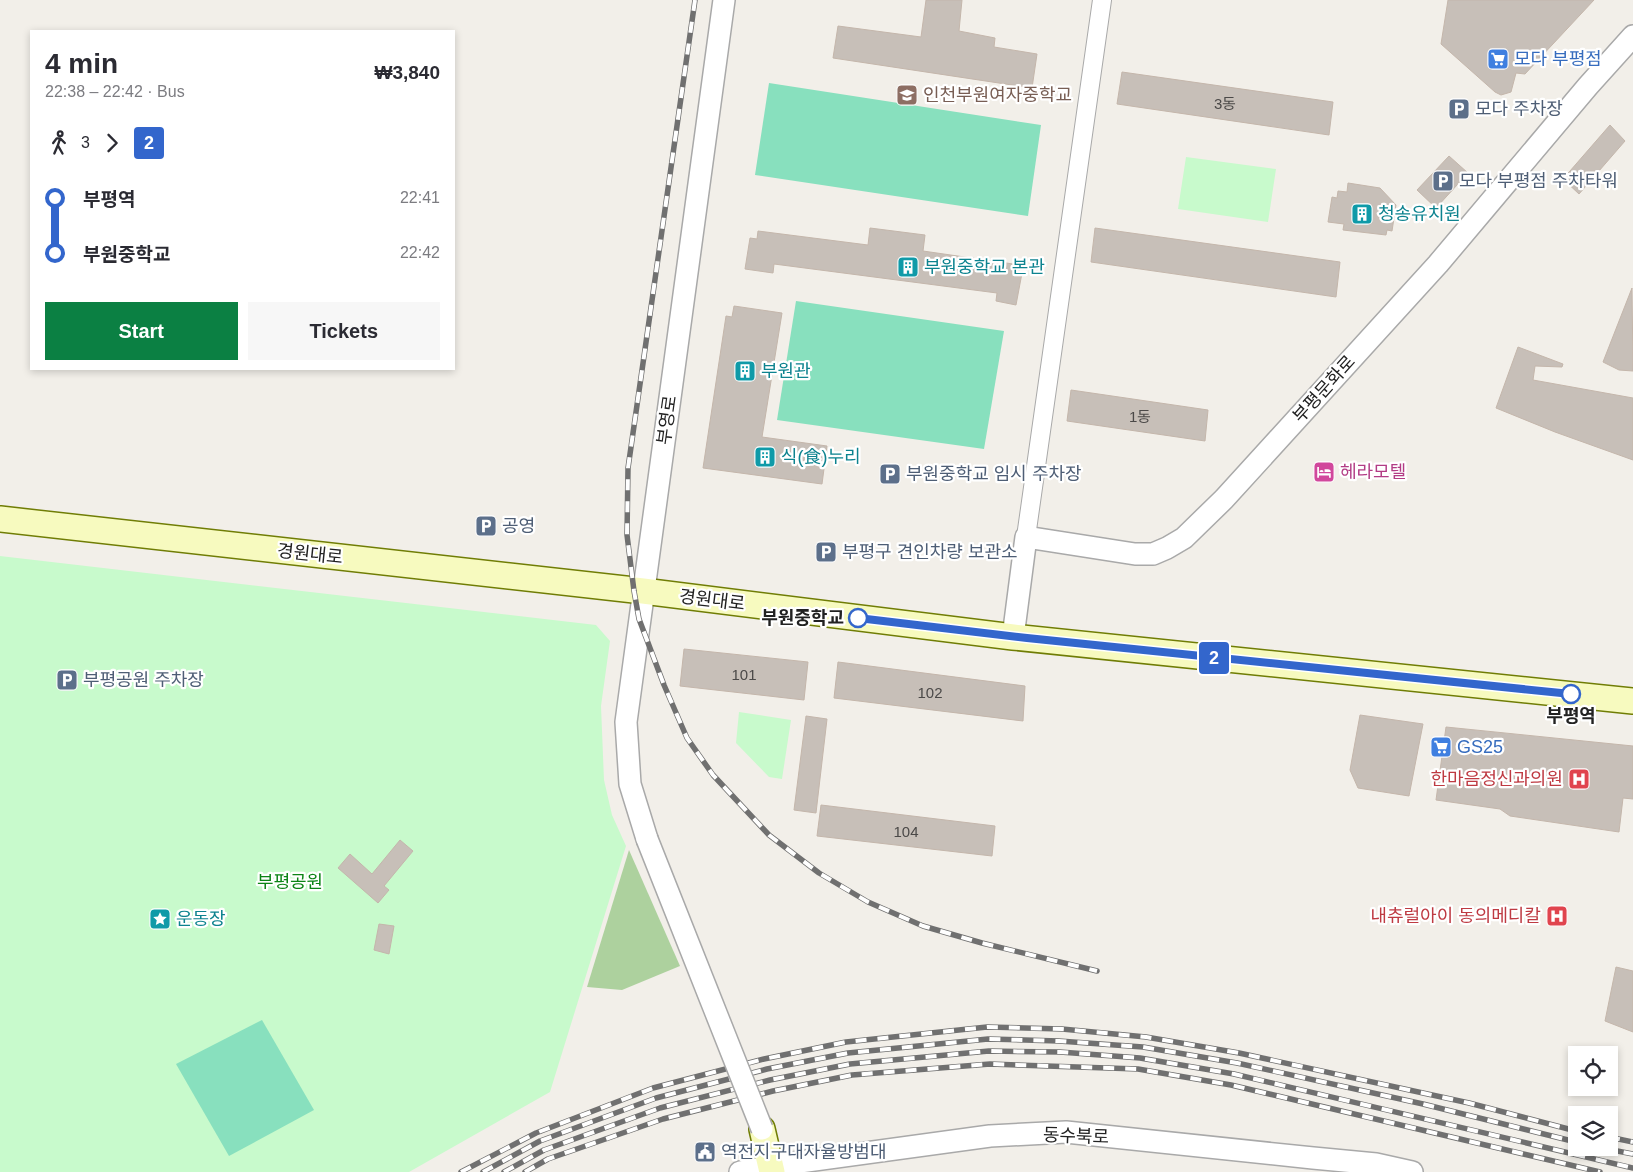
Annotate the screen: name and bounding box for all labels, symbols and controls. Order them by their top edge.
supermarket icon: 모다 부평점 [1486,47,1510,71]
text: 4 min [45,48,118,79]
place label: 모다 부평점 [1514,49,1602,69]
text: ₩3,840 [375,62,440,83]
text: 22:38 – 22:42 · Bus [45,83,185,100]
school or university icon: 인천부원여자중학교 [895,83,919,107]
place label: 인천부원여자중학교 [923,85,1072,105]
house number: 3동 [1214,95,1236,112]
parking icon: 모다 주차장 [1447,97,1471,121]
place label: 모다 주차장 [1475,99,1563,119]
icon: walk [45,129,73,157]
icon: forward [98,129,126,157]
text: 2 [144,133,154,153]
text: 3 [81,134,90,151]
parking icon: 모다 부평점 주차타워 [1431,169,1455,193]
place label: 모다 부평점 주차타워 [1459,171,1618,191]
text: 부평역 [83,189,135,210]
text: 22:41 [400,189,440,206]
building icon: 청송유치원 [1350,202,1374,226]
place label: 청송유치원 [1378,204,1461,224]
text: 부원중학교 [83,244,170,265]
text: 22:42 [400,244,440,261]
building icon: 부원중학교 본관 [896,255,920,279]
place label: 부원중학교 본관 [924,257,1045,277]
button: Start [45,302,238,360]
button: Tickets [248,302,440,360]
street label: 부평문화로 [1289,352,1359,426]
building icon: 부원관 [733,359,757,383]
place label: 부원관 [761,361,811,381]
street label: 부영로 [654,394,680,446]
house number: 1동 [1129,408,1151,425]
building icon: 식(食)누리 [753,445,777,469]
place label: 식(食)누리 [781,447,861,467]
hotel icon: 헤라모텔 [1312,460,1336,484]
parking icon: 부원중학교 임시 주차장 [878,462,902,486]
place label: 헤라모텔 [1340,462,1406,482]
place label: 부원중학교 임시 주차장 [906,464,1082,484]
parking icon: 공영 [474,514,498,538]
place label: 공영 [502,516,535,536]
parking icon: 부평구 견인차량 보관소 [814,540,838,564]
street label: 경원대로 [276,541,344,567]
place label: 부평구 견인차량 보관소 [842,542,1018,562]
street label: 경원대로 [678,586,746,614]
place label: 부원중학교 [761,608,844,628]
marker: 부원중학교 [848,608,868,628]
line badge: 2 [1198,642,1230,674]
text: 2 [1209,648,1219,668]
house number: 101 [731,666,757,683]
parking icon: 부평공원 주차장 [55,668,79,692]
place label: 부평공원 주차장 [83,670,204,690]
house number: 102 [917,684,943,701]
marker: 부평역 [1561,684,1581,704]
place label: 부평역 [1546,706,1596,726]
supermarket icon: GS25 [1429,735,1453,759]
place label: GS25 [1457,737,1503,757]
hospital icon: 한마음정신과의원 [1567,767,1591,791]
place label: 한마음정신과의원 [1431,769,1563,789]
house number: 104 [893,823,919,840]
park label: 부평공원 [257,872,323,892]
hospital icon: 내츄럴아이 동의메디칼 [1545,904,1569,928]
place label: 내츄럴아이 동의메디칼 [1370,906,1541,926]
place icon: 운동장 [148,907,172,931]
place label: 운동장 [176,909,226,929]
map controls [1568,1046,1618,1156]
button: locate [1568,1046,1618,1096]
button: layers [1568,1106,1618,1156]
street label: 동수북로 [1043,1125,1109,1147]
public building icon: 역전지구대자율방범대 [693,1140,717,1164]
place label: 역전지구대자율방범대 [721,1142,887,1162]

